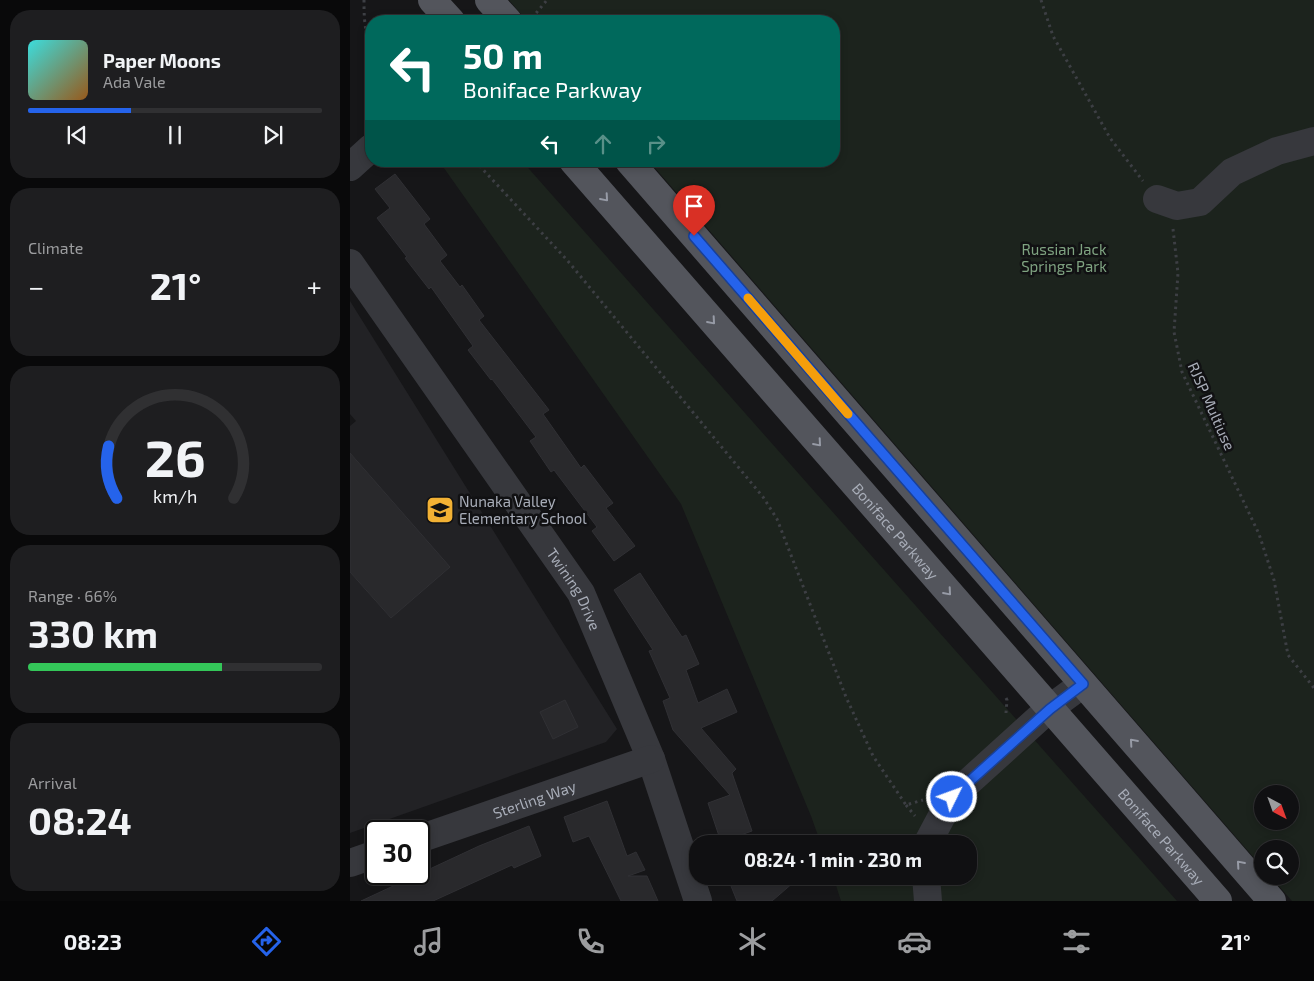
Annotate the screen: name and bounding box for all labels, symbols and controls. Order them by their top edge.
text: 50 m [463,34,543,76]
icon: left [380,35,445,100]
text: Paper Moons [103,49,221,72]
text: Ada Vale [103,72,166,91]
text: Boniface Parkway [463,76,642,102]
icon: previous [63,121,91,149]
icon: pause [161,121,189,149]
icon: next [259,121,287,149]
icon: left [536,130,564,158]
icon: ahead [589,130,617,158]
icon: right [642,130,670,158]
pin [673,185,715,236]
one-way arrow [599,192,608,201]
icon: arrive [680,192,708,220]
text: Climate [28,238,83,257]
park label: Russian Jack Springs Park [1021,240,1107,275]
text: 21° [150,262,201,308]
text: − [28,269,44,303]
text: + [307,269,322,303]
one-way arrow [706,315,715,324]
street label: RJSP Multiuse [1185,359,1239,453]
text: 26 [145,425,205,487]
one-way arrow [812,438,821,447]
street label: Boniface Parkway [849,479,943,583]
text: km/h [153,485,197,507]
place label: Nunaka Valley Elementary School [459,492,587,527]
school or university icon: Nunaka Valley Elementary School [425,495,455,525]
street label: Twining Drive [543,544,605,633]
text: Range · 66% [28,586,117,605]
one-way arrow [942,587,951,596]
text: 330 km [28,610,158,656]
one-way arrow [1131,739,1139,748]
position arrow [925,770,977,822]
text: Arrival [28,773,77,792]
street label: Sterling Way [490,777,578,822]
street label: Boniface Parkway [1115,784,1209,888]
north arrow [1254,785,1299,830]
map controls [1254,785,1299,885]
text: 08:24 [28,797,132,843]
speed limit sign: 30 [365,820,430,885]
button: search [1254,840,1299,885]
text: 08:24 · 1 min · 230 m [744,848,922,871]
one-way arrow [1237,861,1246,870]
icon: directions [249,924,284,959]
icon: music [411,924,446,959]
icon: phone [573,924,608,959]
icon: climate [735,924,770,959]
icon: car [897,924,932,959]
icon: filters [1059,924,1094,959]
text: 08:23 [63,928,122,954]
text: 21° [1221,928,1251,954]

